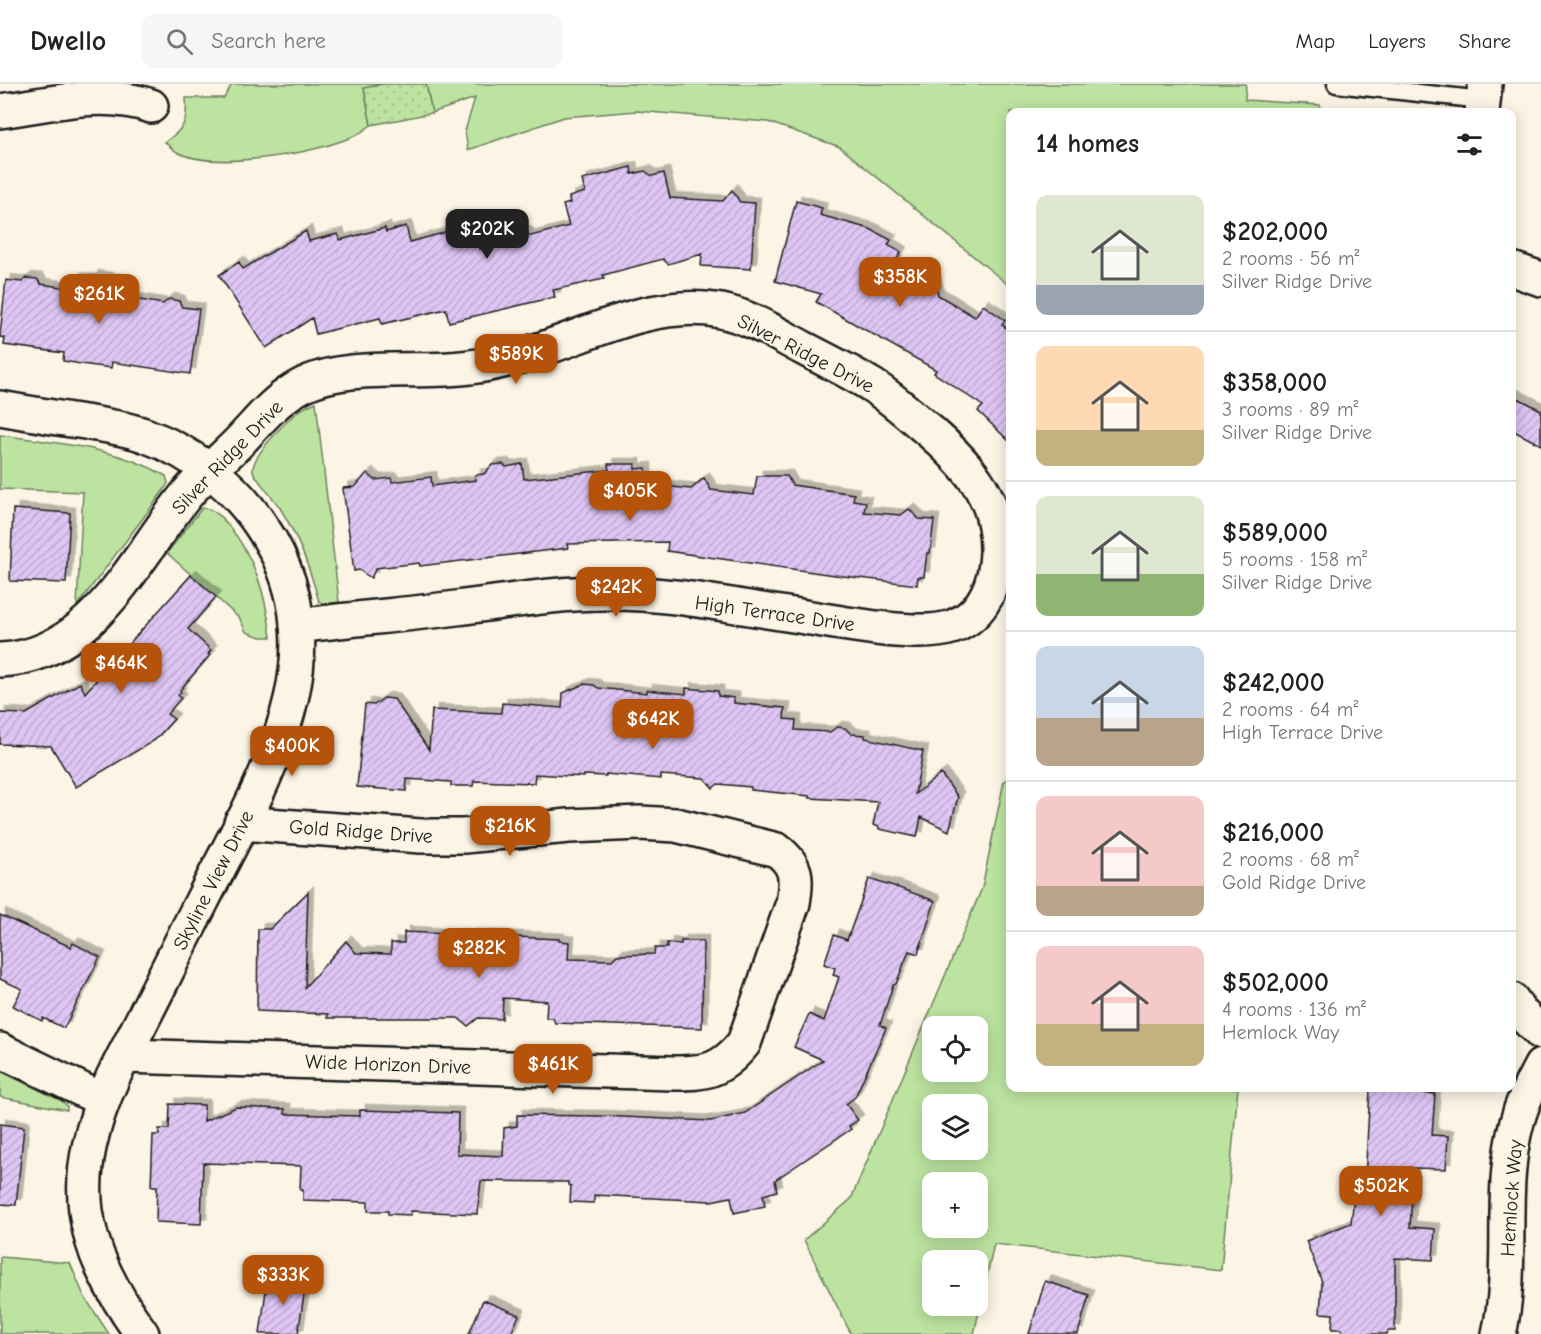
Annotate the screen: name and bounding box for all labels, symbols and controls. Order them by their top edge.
search box [142,14,562,68]
text: Dwello [30,25,106,57]
icon: search [163,25,196,58]
text: Search here [211,28,326,54]
text: Map [1296,29,1335,53]
text: Layers [1368,29,1426,53]
text: Share [1459,29,1511,53]
icon: filters [1453,128,1486,161]
text: 14 homes [1036,129,1139,159]
pin: $202K [445,209,529,260]
text: $202K [460,217,514,240]
text: $202,000 [1222,217,1328,247]
icon: home [1084,219,1156,291]
text: 2 rooms · 56 m² [1222,247,1360,270]
pin: $358K [858,257,942,308]
text: $358K [873,265,927,288]
text: Silver Ridge Drive [1222,270,1372,293]
pin: $261K [57,274,141,325]
text: $261K [73,282,125,305]
street label: Silver Ridge Drive [734,309,878,398]
pin: $589K [474,334,558,385]
text: $589K [489,342,543,365]
text: $358,000 [1222,368,1327,398]
icon: home [1084,370,1156,442]
street label: Silver Ridge Drive [167,395,288,519]
text: 3 rooms · 89 m² [1222,398,1358,421]
text: Silver Ridge Drive [1222,421,1372,444]
pin: $405K [588,471,672,522]
text: $405K [603,479,657,502]
text: $589,000 [1222,518,1328,548]
icon: home [1084,520,1156,592]
text: 5 rooms · 158 m² [1222,548,1367,571]
pin: $242K [574,567,658,618]
text: Silver Ridge Drive [1222,571,1372,594]
text: $242K [590,575,642,598]
street label: High Terrace Drive [694,591,856,636]
pin: $464K [79,643,163,694]
text: $464K [95,651,147,674]
text: $242,000 [1222,668,1325,698]
icon: home [1084,670,1156,742]
text: 2 rooms · 64 m² [1222,698,1358,721]
pin: $642K [611,699,695,750]
text: $642K [626,707,680,730]
text: High Terrace Drive [1222,721,1383,744]
pin: $400K [250,726,334,777]
text: $400K [264,734,320,757]
pin: $216K [468,806,552,857]
street label: Skyline View Drive [168,807,258,954]
text: $216K [484,814,536,837]
street label: Gold Ridge Drive [288,815,434,848]
text: $216,000 [1222,818,1324,848]
icon: home [1084,820,1156,892]
text: 2 rooms · 68 m² [1222,848,1359,871]
text: Gold Ridge Drive [1222,871,1366,894]
pin: $282K [437,928,521,979]
text: $282K [452,936,506,959]
text: $502,000 [1222,968,1329,998]
icon: home [1084,970,1156,1042]
text: 4 rooms · 136 m² [1222,998,1366,1021]
map controls [922,1016,988,1316]
button: locate [922,1016,988,1082]
text: Hemlock Way [1222,1021,1339,1044]
pin: $461K [511,1044,595,1095]
street label: Wide Horizon Drive [304,1050,471,1079]
text: $461K [528,1052,579,1075]
button: layers [922,1094,988,1160]
street label: Hemlock Way [1496,1139,1527,1257]
pin: $502K [1339,1166,1423,1217]
button: + [922,1172,988,1238]
text: $502K [1353,1174,1409,1197]
button: − [922,1250,988,1316]
pin: $333K [241,1255,325,1306]
text: $333K [257,1263,309,1286]

